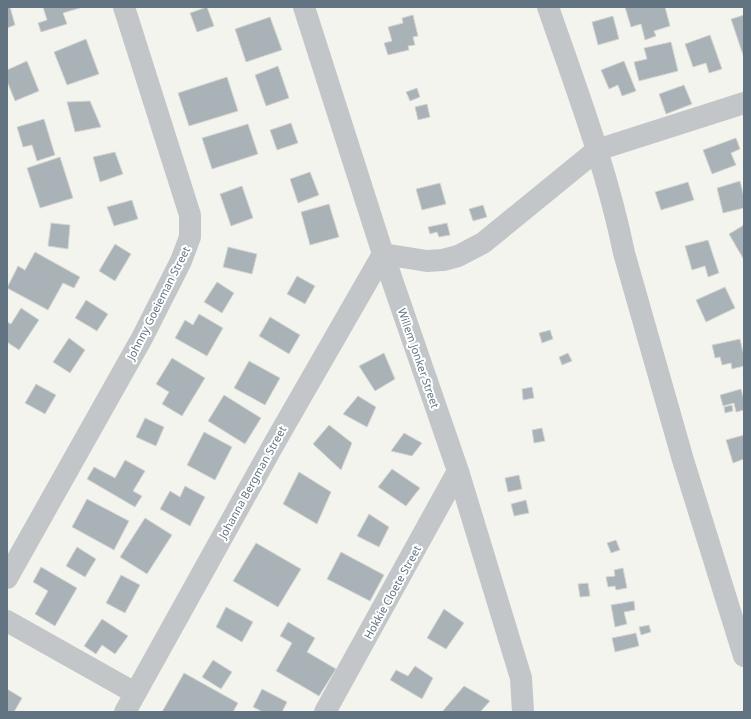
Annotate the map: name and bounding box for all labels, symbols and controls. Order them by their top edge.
street label: Johnny Goeieman Street [122,244,193,363]
street label: Willem Jonker Street [395,306,443,410]
street label: Johanna Bergman Street [214,423,289,542]
street label: Hokkie Cloete Street [360,542,424,641]

